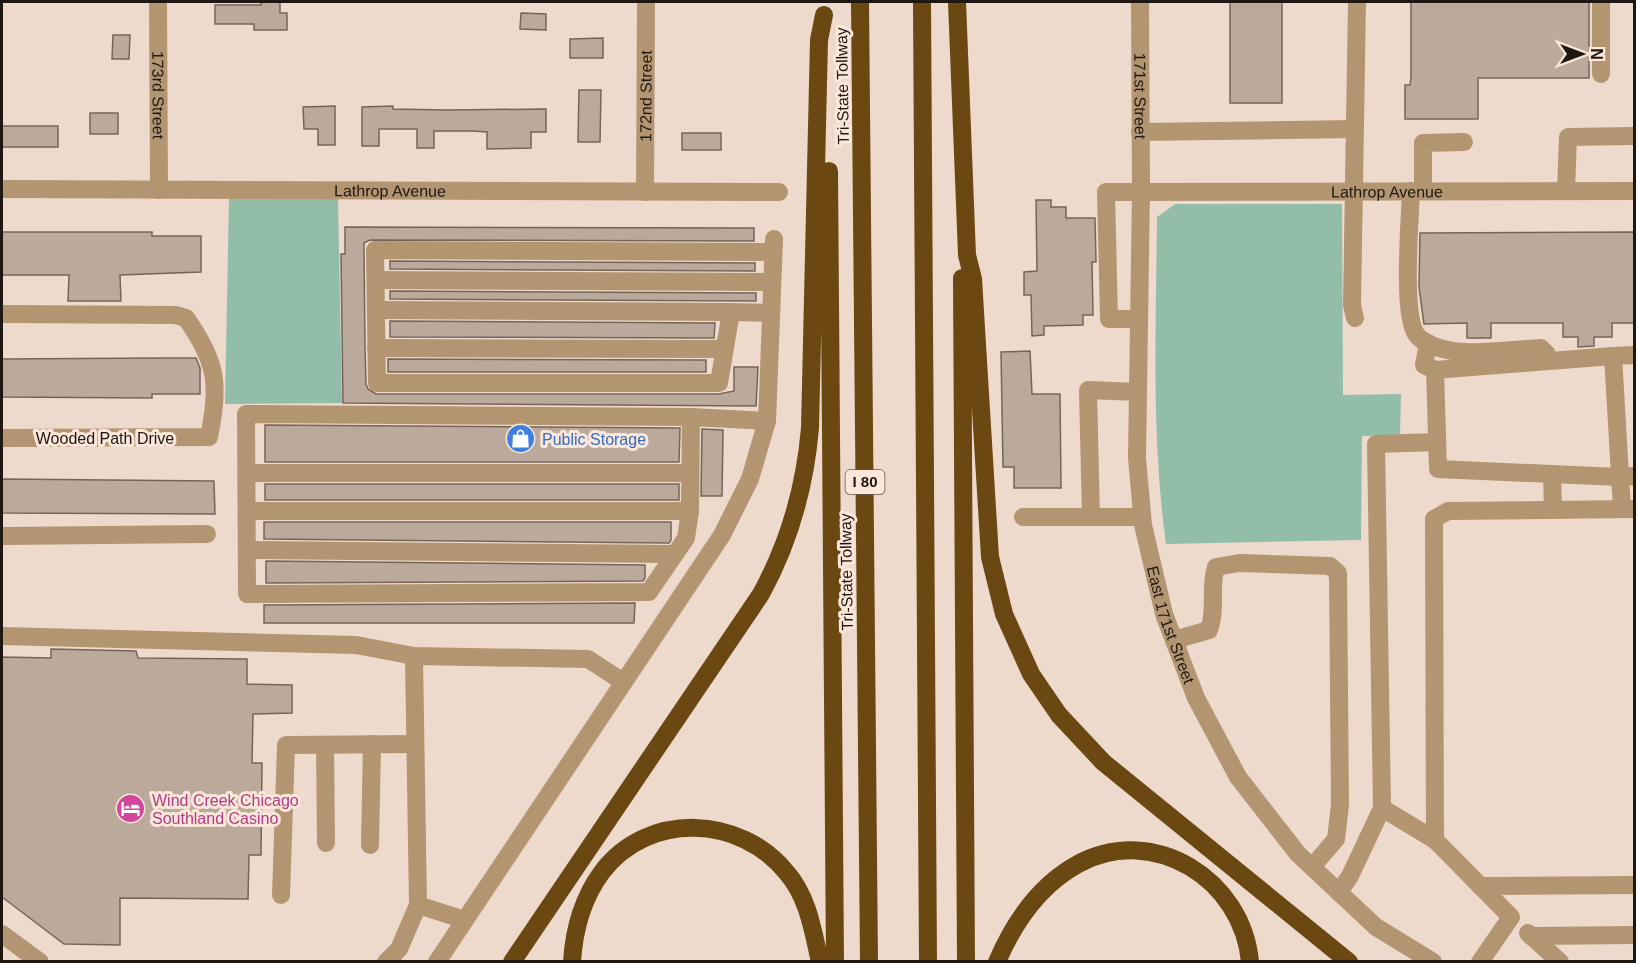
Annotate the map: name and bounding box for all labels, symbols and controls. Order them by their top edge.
north arrow [1552,24,1612,84]
street label: Tri-State Tollway [833,27,852,145]
text: N [1588,48,1605,60]
street label: 172nd Street [637,50,655,142]
street label: 173rd Street [149,51,167,140]
street label: 171st Street [1131,53,1149,140]
street label: Lathrop Avenue [334,182,446,200]
street label: Lathrop Avenue [1331,183,1443,201]
shop icon: Public Storage [505,423,537,455]
street label: Wooded Path Drive [36,430,174,447]
place label: Public Storage [542,431,646,448]
road number: I 80 [846,470,884,494]
street label: Tri-State Tollway [837,513,856,631]
street label: East 171st Street [1144,564,1198,687]
place label: Wind Creek Chicago Southland Casino [152,792,299,827]
hotel icon: Wind Creek Chicago Southland Casino [115,793,147,825]

